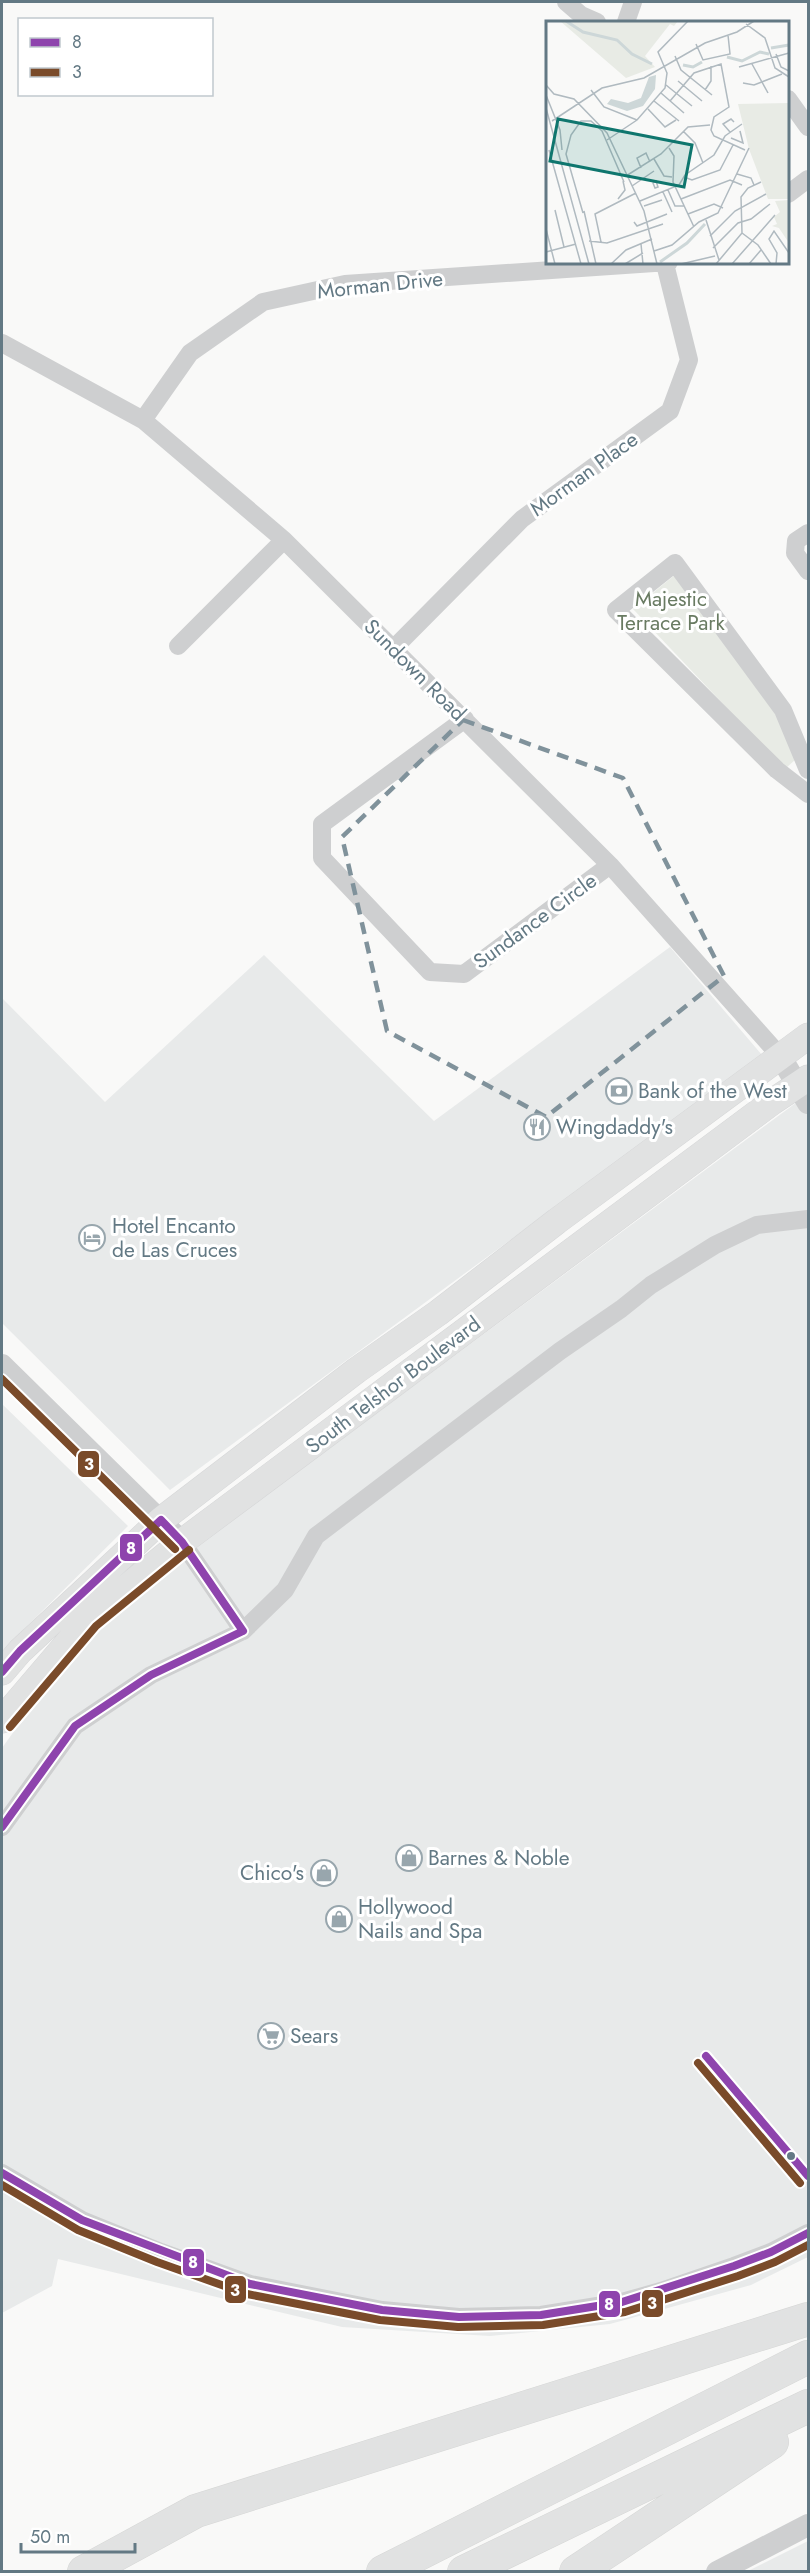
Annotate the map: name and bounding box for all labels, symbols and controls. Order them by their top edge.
legend [18,18,213,96]
inset map [546,21,789,264]
text: 8 [72,29,82,55]
text: 3 [72,59,82,85]
street label: Morman Drive [316,263,444,307]
street label: Morman Place [524,424,644,523]
park label: Majestic Terrace Park [617,584,726,638]
street label: Sundown Road [357,612,473,728]
street label: Sundance Circle [467,866,603,976]
bank icon: Bank of the West [604,1076,634,1106]
place label: Bank of the West [638,1076,787,1106]
restaurant icon: Wingdaddy's [522,1112,552,1142]
place label: Wingdaddy's [556,1112,673,1142]
place label: Hotel Encanto de Las Cruces [112,1211,237,1265]
hotel icon: Hotel Encanto de Las Cruces [77,1223,107,1253]
street label: South Telshor Boulevard [299,1309,487,1461]
line badge: 3 [77,1450,100,1478]
text: 3 [84,1453,94,1476]
line badge: 8 [119,1533,143,1562]
text: 8 [126,1537,136,1560]
shop icon: Barnes & Noble [394,1843,424,1873]
place label: Barnes & Noble [428,1843,570,1873]
place label: Chico's [240,1858,304,1888]
shop icon: Chico's [309,1858,339,1888]
place label: Hollywood Nails and Spa [358,1892,482,1946]
shop icon: Hollywood Nails and Spa [324,1904,354,1934]
supermarket icon: Sears [256,2021,286,2051]
place label: Sears [290,2021,338,2051]
unlabelled marker [785,2150,797,2162]
line badge: 8 [182,2248,205,2277]
text: 8 [188,2251,198,2274]
line badge: 3 [224,2275,247,2304]
text: 3 [230,2279,240,2302]
line badge: 3 [641,2289,664,2318]
line badge: 8 [598,2290,621,2318]
text: 3 [647,2292,657,2315]
text: 8 [604,2293,614,2316]
scale bar [21,2516,135,2554]
text: 50 m [30,2524,70,2550]

